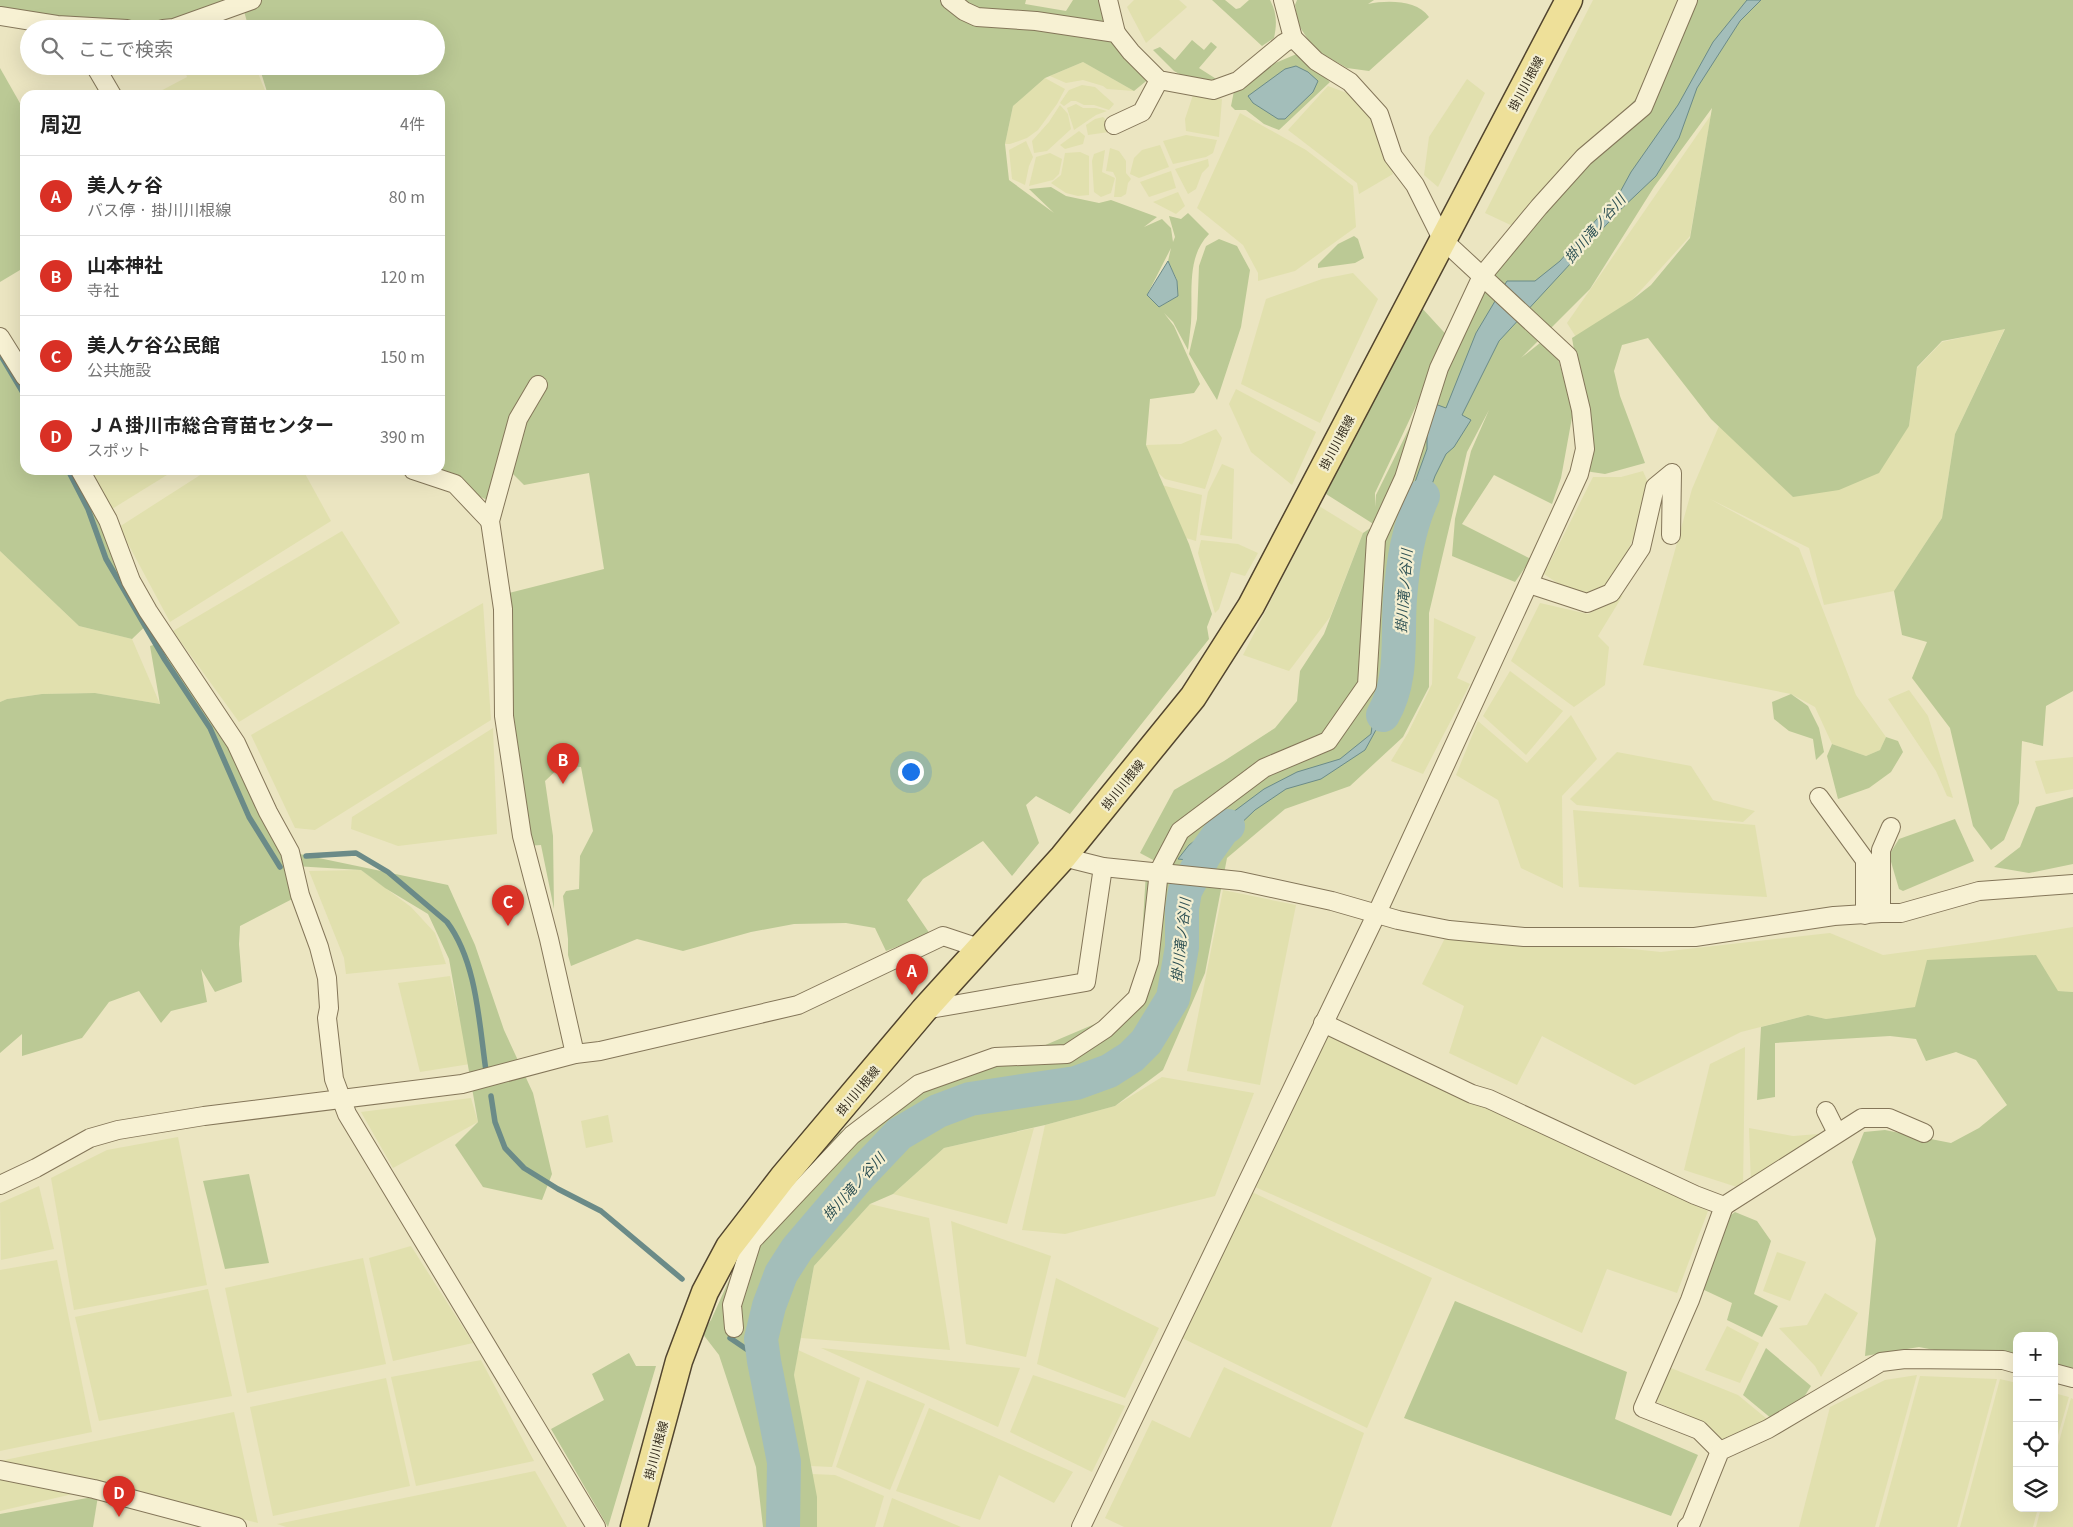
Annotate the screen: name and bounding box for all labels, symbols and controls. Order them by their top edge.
search box [20,20,445,75]
icon: search [38,34,66,62]
text: ここで検索 [78,34,173,61]
street label: 掛川川根線 [1503,53,1547,113]
text: 周辺 [40,108,82,138]
text: 4件 [400,111,425,135]
text: 美人ヶ谷 [87,170,163,197]
text: A [51,184,61,208]
text: 80 m [389,184,425,208]
water label: 掛川滝ノ谷川 [1559,188,1630,266]
text: バス停 · 掛川川根線 [87,197,231,221]
text: 山本神社 [87,250,163,277]
text: B [51,264,61,288]
text: 120 m [380,264,425,288]
text: 寺社 [87,277,119,301]
text: 美人ケ谷公民館 [87,330,220,357]
text: C [51,344,61,368]
text: 150 m [380,344,425,368]
text: 公共施設 [87,357,151,381]
text: ＪＡ掛川市総合育苗センター [87,410,334,437]
street label: 掛川川根線 [1314,412,1358,472]
text: D [50,424,62,448]
text: 390 m [380,424,425,448]
text: スポット [87,437,151,461]
water label: 掛川滝ノ谷川 [1390,546,1416,634]
pin: B [547,743,579,784]
street label: 掛川川根線 [1097,755,1147,813]
your location [898,759,924,785]
pin: C [492,885,524,926]
water label: 掛川滝ノ谷川 [1166,895,1195,983]
pin: A [896,954,928,995]
street label: 掛川川根線 [831,1062,883,1118]
water label: 掛川滝ノ谷川 [817,1147,890,1224]
map controls [2013,1332,2058,1512]
button: + [2013,1332,2058,1377]
button: − [2013,1377,2058,1422]
street label: 掛川川根線 [639,1419,671,1481]
button: locate [2013,1422,2058,1467]
button: layers [2013,1467,2058,1512]
pin: D [103,1476,135,1517]

